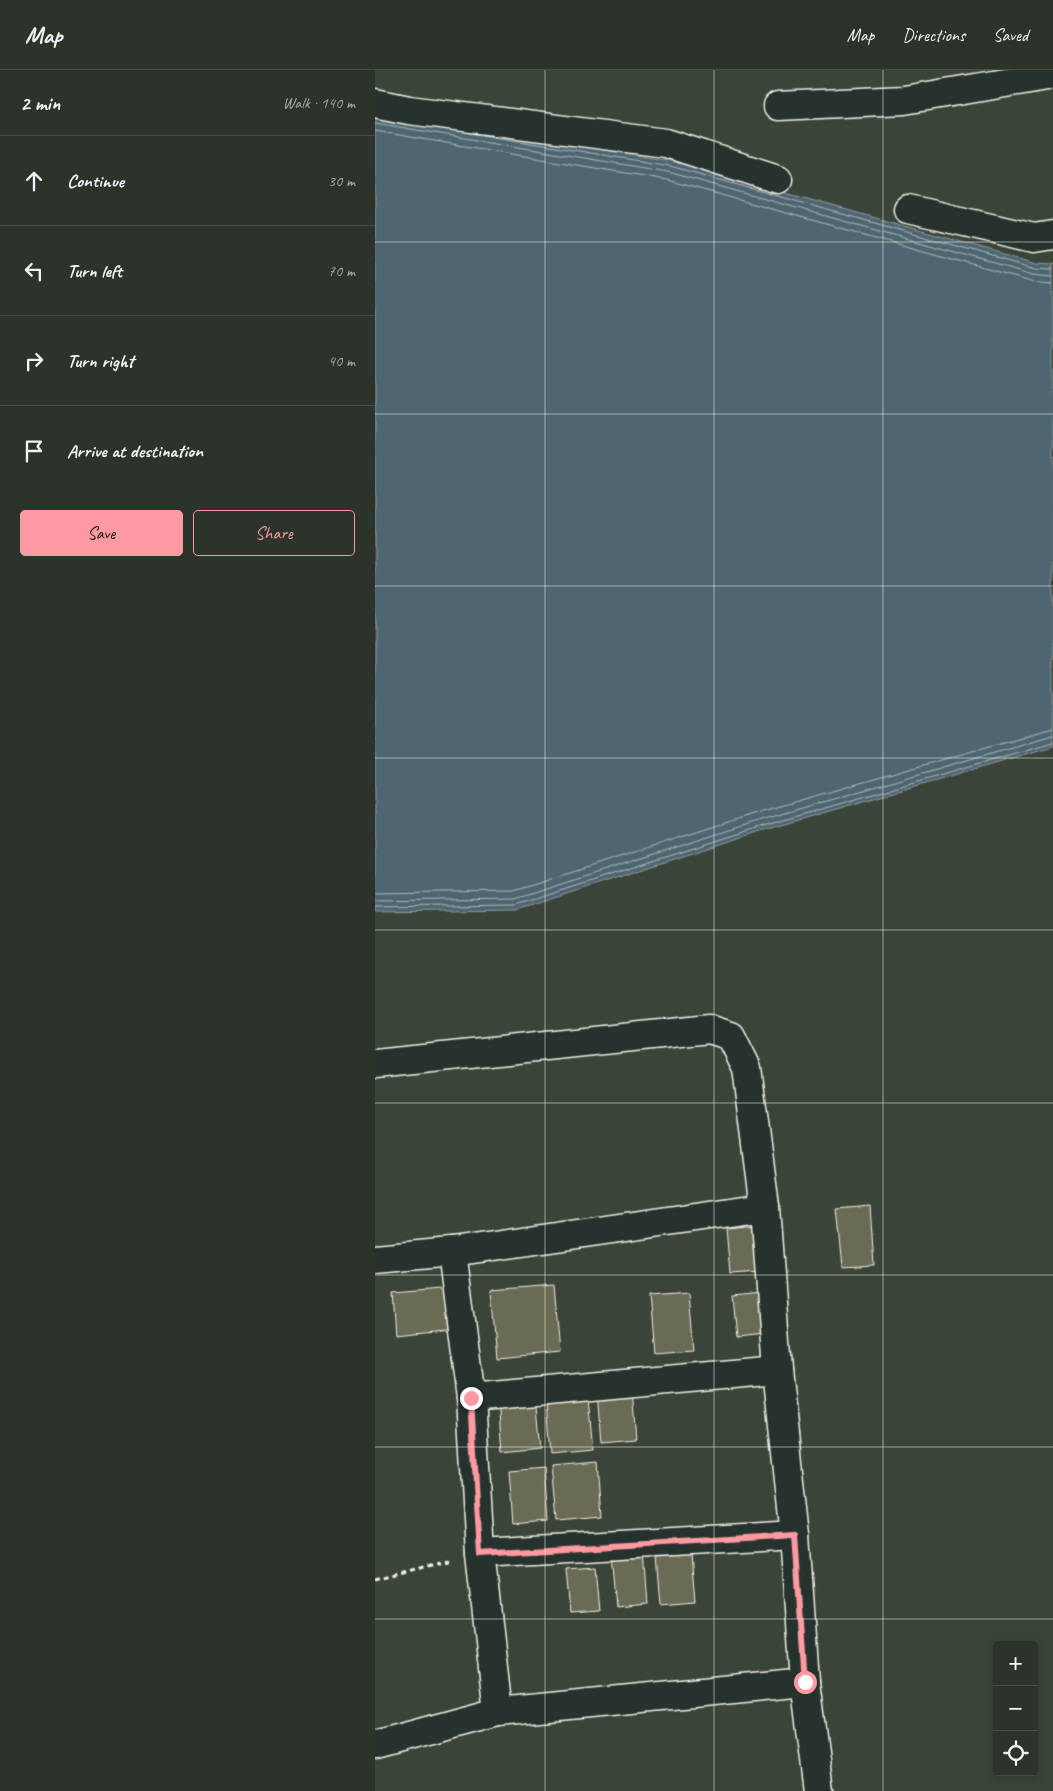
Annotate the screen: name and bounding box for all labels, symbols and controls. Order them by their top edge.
text: Map [25,20,62,50]
text: Map [847,24,874,46]
text: Directions [902,24,965,46]
text: Saved [993,24,1028,46]
text: 2 min [20,90,60,116]
text: Walk · 140 m [283,93,355,113]
icon: ahead [20,167,48,195]
text: Continue [67,169,124,193]
text: 30 m [328,171,355,191]
icon: left [20,257,48,285]
text: Turn left [67,259,122,283]
text: 70 m [328,261,355,281]
icon: right [20,347,48,375]
text: Turn right [67,349,134,373]
text: 40 m [328,351,355,371]
icon: arrive [20,437,48,465]
text: Arrive at destination [67,439,203,463]
button: Save [20,510,183,556]
button: Share [193,510,355,556]
route end [460,1387,483,1410]
map controls [993,1641,1038,1776]
button: + [993,1641,1038,1686]
route start [794,1671,817,1694]
button: − [993,1686,1038,1731]
button: locate [993,1731,1038,1776]

